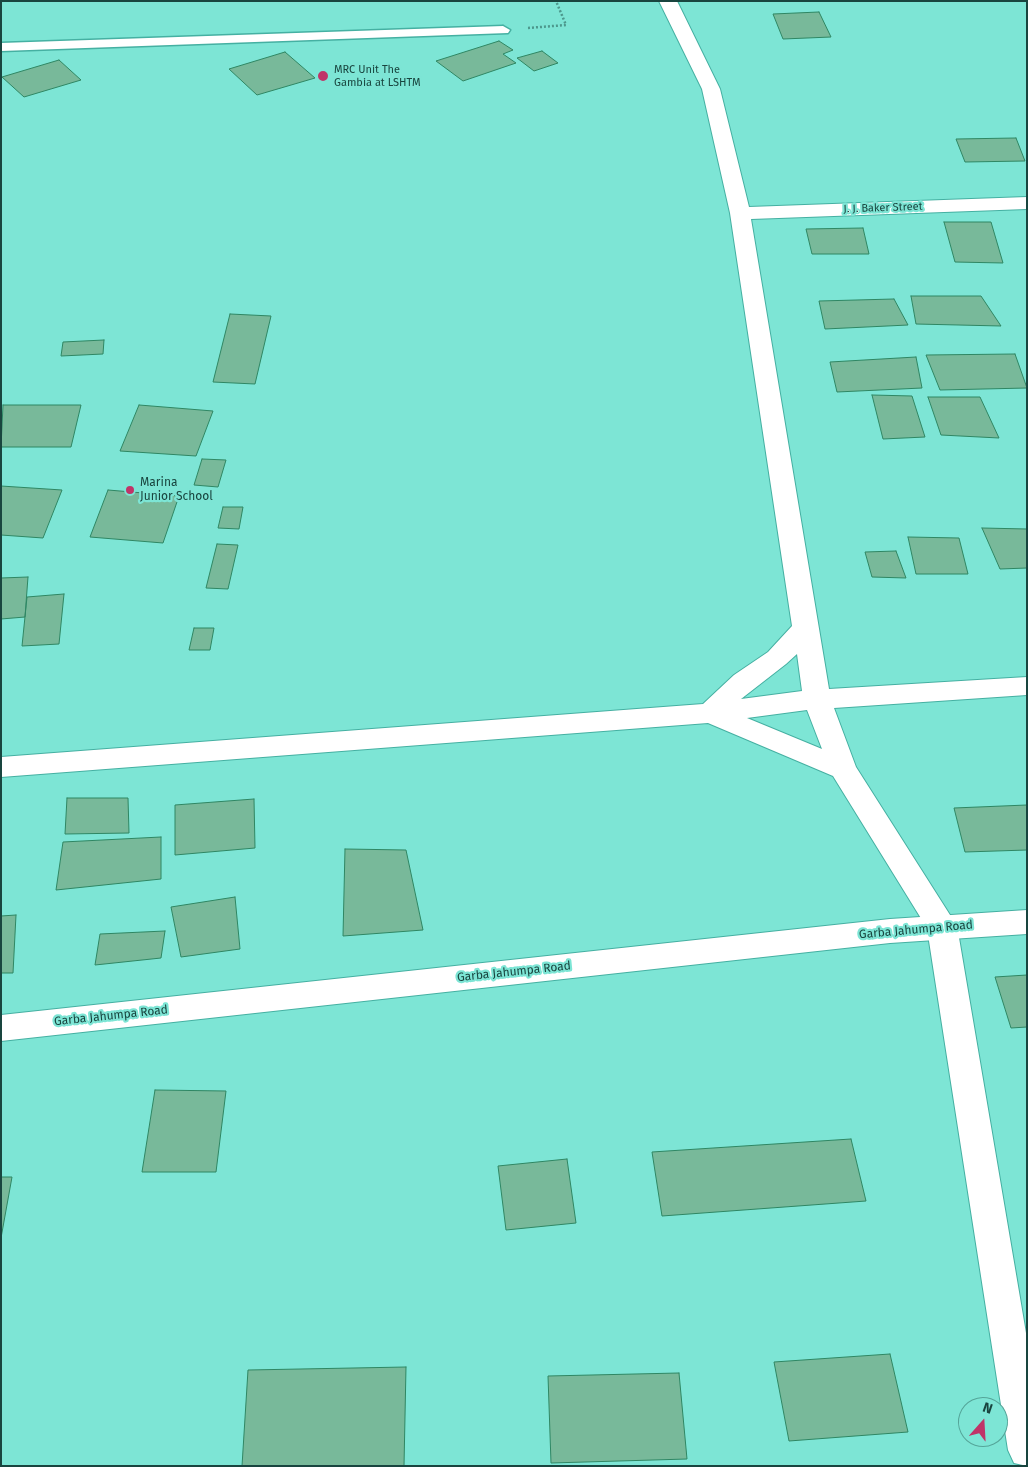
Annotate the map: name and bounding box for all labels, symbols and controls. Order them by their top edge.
place label: MRC Unit The Gambia at LSHTM [334,63,421,89]
marker: MRC Unit The Gambia at LSHTM [316,69,330,83]
street label: J. J. Baker Street [843,200,923,216]
place label: Marina Junior School [140,476,213,504]
marker: Marina Junior School [124,484,136,496]
street label: Garba Jahumpa Road [858,918,974,942]
street label: Garba Jahumpa Road [456,959,572,985]
street label: Garba Jahumpa Road [53,1003,169,1029]
north arrow [958,1397,1008,1447]
text: N [981,1399,995,1418]

